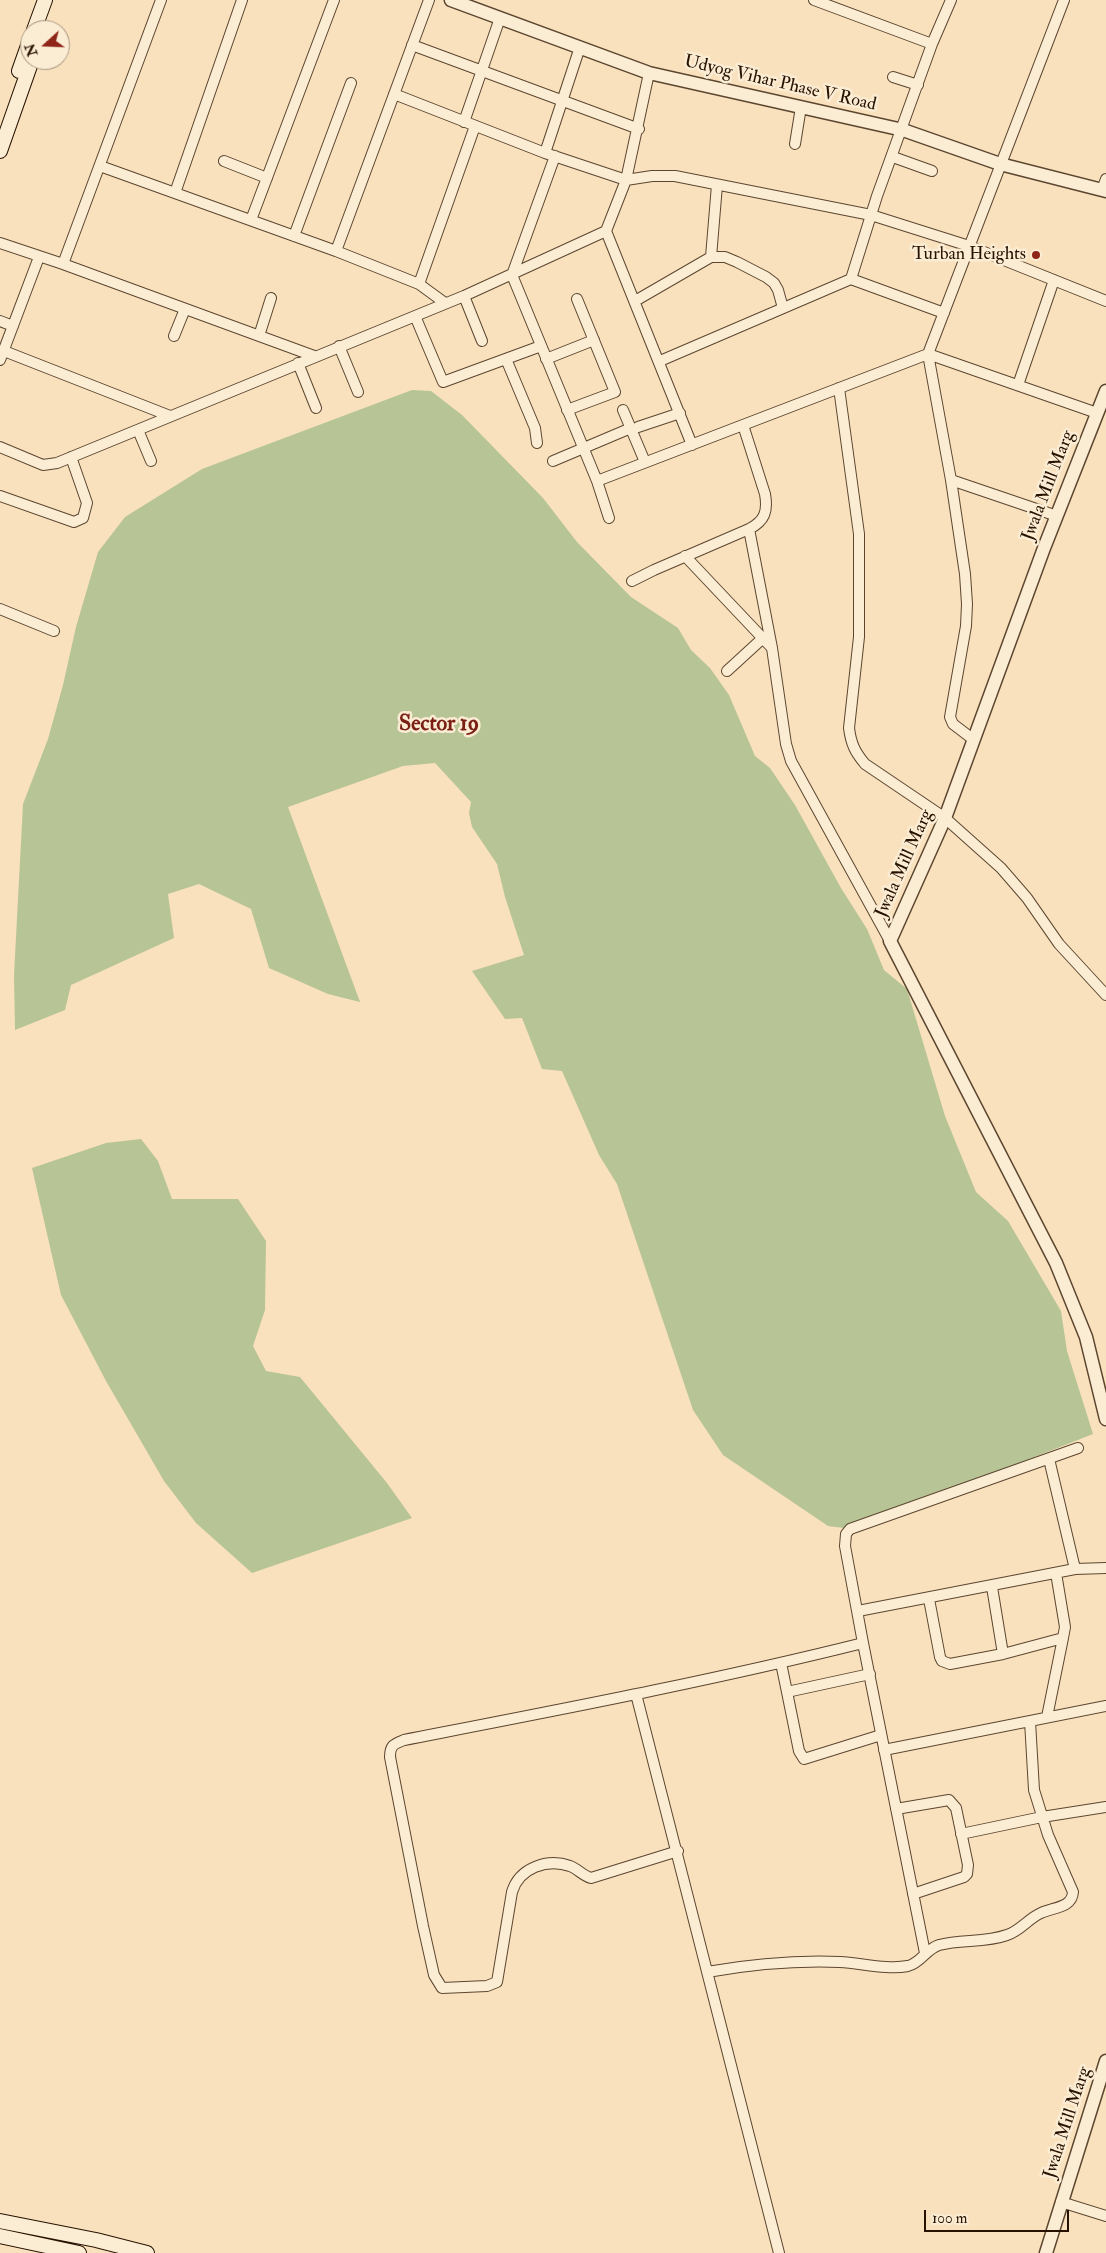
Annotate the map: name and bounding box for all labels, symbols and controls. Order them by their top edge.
north arrow [20,20,70,70]
text: N [21,41,42,59]
street label: Udyog Vihar Phase V Road [682,51,878,117]
place label: Turban Heights [912,244,1026,266]
marker: Turban Heights [1030,249,1042,261]
street label: Jwala Mill Marg [1018,428,1080,544]
district label: Sector 19 [399,712,479,738]
street label: Jwala Mill Marg [871,806,939,922]
street label: Jwala Mill Marg [1040,2064,1096,2182]
scale bar [926,2200,1071,2232]
text: 100 m [932,2209,967,2228]

